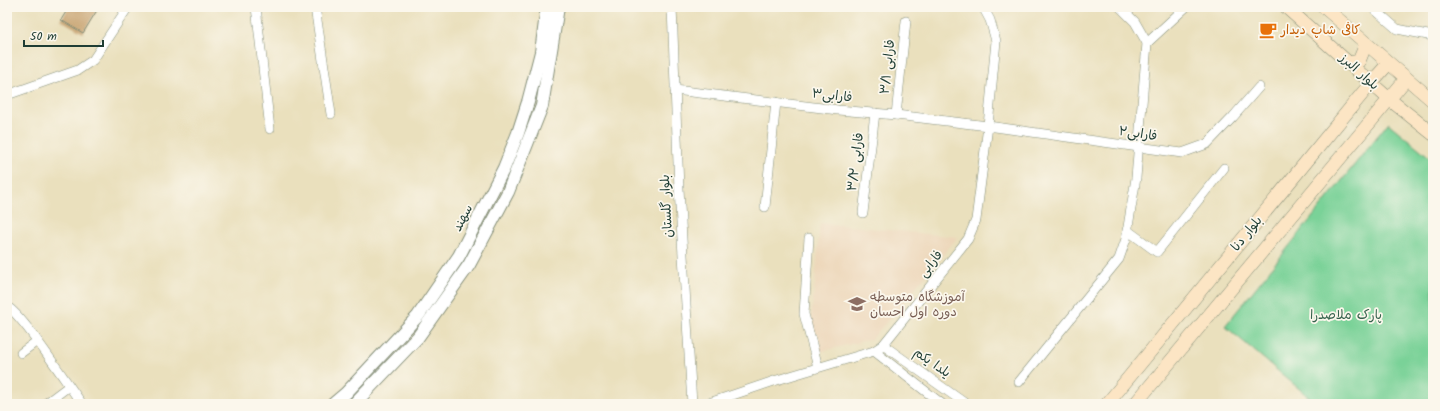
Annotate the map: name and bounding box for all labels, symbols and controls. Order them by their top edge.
cafe icon: کافی شاپ دیدار [1258,20,1278,40]
place label: کافی شاپ دیدار [1280,20,1361,41]
scale bar [24,22,103,48]
text: 50 m [30,27,57,46]
street label: فارابی ۳/۱ [875,39,901,95]
street label: بلوار البرز [1334,48,1384,96]
street label: فارابی۳ [811,83,853,109]
street label: فارابی۲ [1117,121,1159,147]
street label: فارابی ۳/۲ [842,131,870,193]
street label: بلوار گلستان [655,174,679,238]
street label: سهند [447,201,479,235]
street label: بلوار دنا [1226,212,1268,256]
street label: فارابی [914,246,948,282]
place label: آموزشگاه متوسطه دوره اول احسان [870,287,966,323]
school or university icon: آموزشگاه متوسطه دوره اول احسان [847,294,867,314]
park label: پارک ملاصدرا [1310,305,1382,326]
street label: یلدا یکم [909,343,955,383]

